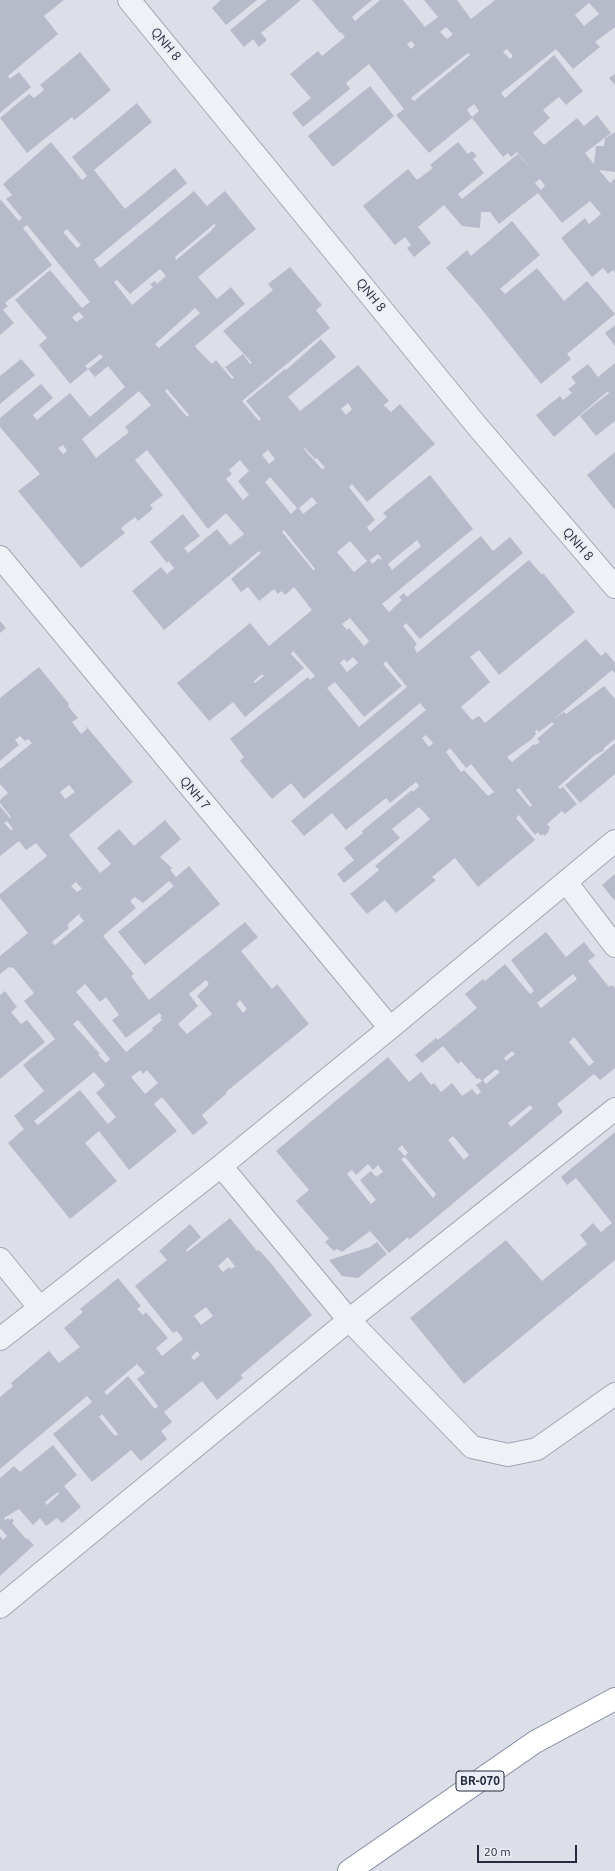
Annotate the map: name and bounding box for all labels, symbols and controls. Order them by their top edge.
street label: QNH 8 [148,24,184,64]
street label: QNH 8 [353,275,389,315]
street label: QNH 8 [559,524,597,564]
street label: QNH 7 [177,773,213,813]
road number: BR-070 [456,1771,504,1791]
scale bar [479,1837,579,1863]
text: 20 m [484,1845,511,1858]

